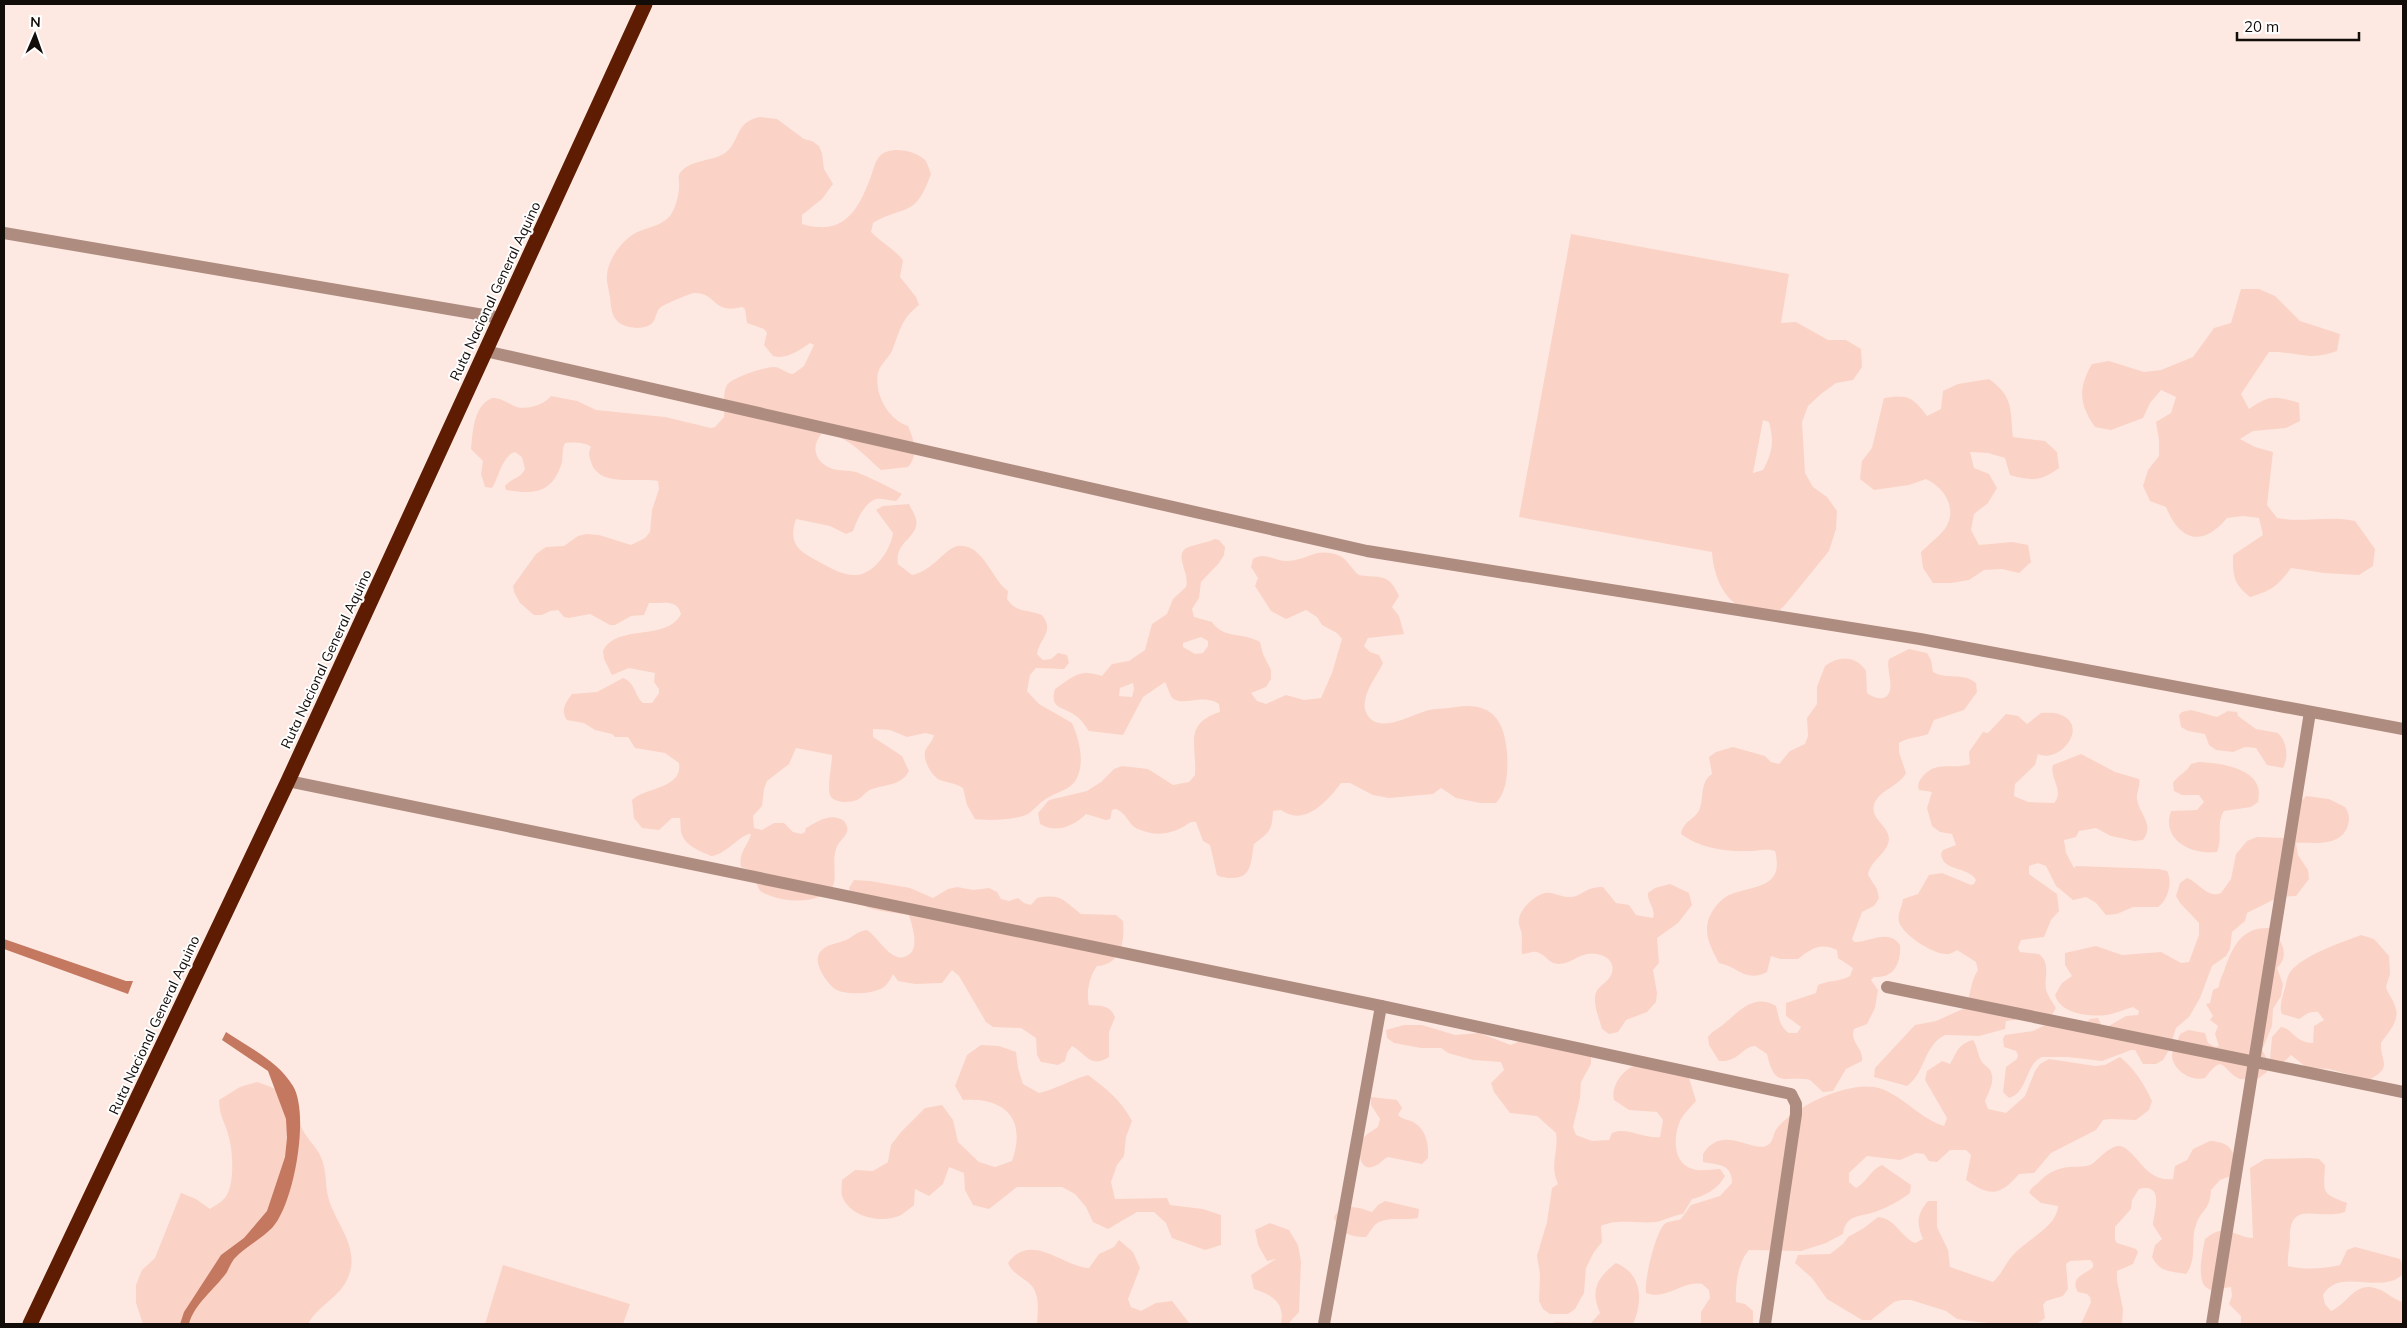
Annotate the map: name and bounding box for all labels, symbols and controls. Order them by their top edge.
north arrow [10,10,60,60]
scale bar [2237,10,2360,42]
text: N [30,13,41,31]
text: 20 m [2244,17,2279,36]
street label: Ruta Nacional General Aquino [445,198,545,384]
street label: Ruta Nacional General Aquino [276,566,376,752]
street label: Ruta Nacional General Aquino [104,932,204,1118]

